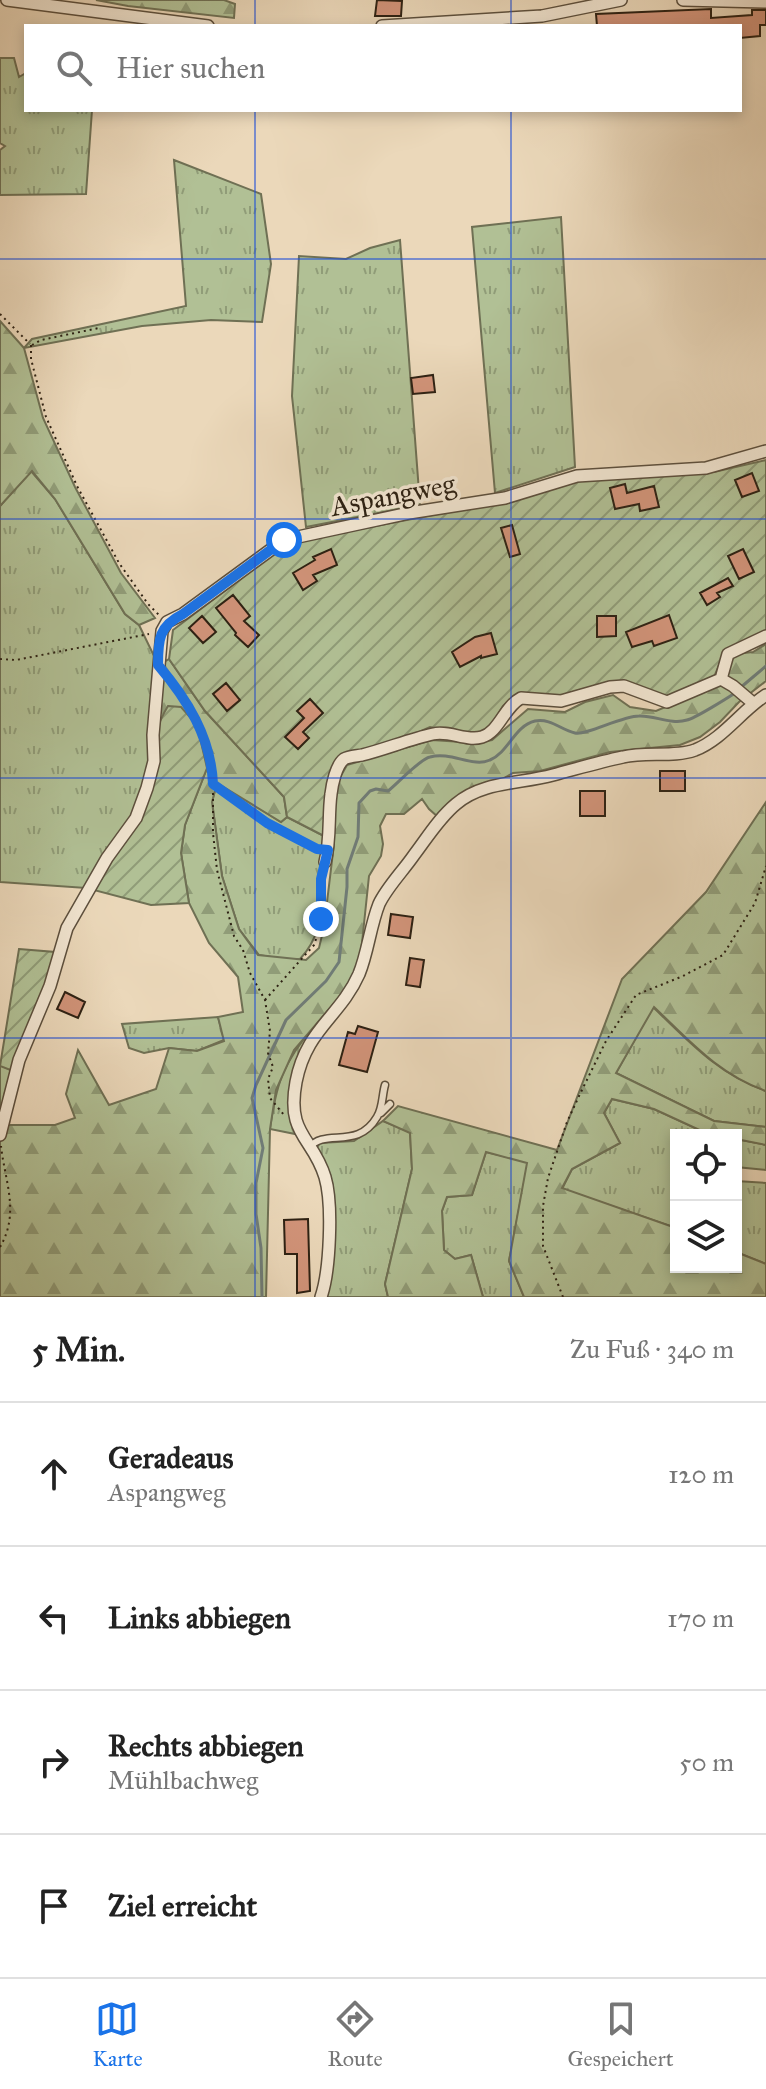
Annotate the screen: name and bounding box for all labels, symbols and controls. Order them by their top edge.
search box [24,24,742,112]
icon: search [52,46,96,90]
text: Hier suchen [116,50,265,86]
street label: Aspangweg [327,466,459,524]
route start [266,522,302,558]
route end [303,901,339,937]
map controls [670,1129,742,1273]
button: locate [670,1129,742,1201]
button: layers [670,1201,742,1273]
text: 5 Min. [32,1329,125,1370]
text: Zu Fuß · 340 m [570,1333,734,1365]
text: Geradeaus [108,1440,234,1476]
icon: ahead [32,1452,76,1496]
text: 120 m [668,1458,734,1490]
text: Aspangweg [108,1476,225,1508]
icon: left [32,1596,76,1640]
text: Links abbiegen [108,1600,291,1636]
text: 170 m [667,1602,734,1634]
text: Rechts abbiegen [108,1728,304,1764]
icon: right [32,1740,76,1784]
text: 50 m [679,1746,734,1778]
text: Mühlbachweg [108,1764,258,1796]
icon: arrive [32,1884,76,1928]
text: Ziel erreicht [108,1888,257,1924]
tab: Karte [92,1997,143,2072]
tab: Route [327,1997,383,2072]
tab: Gespeichert [568,1997,674,2072]

